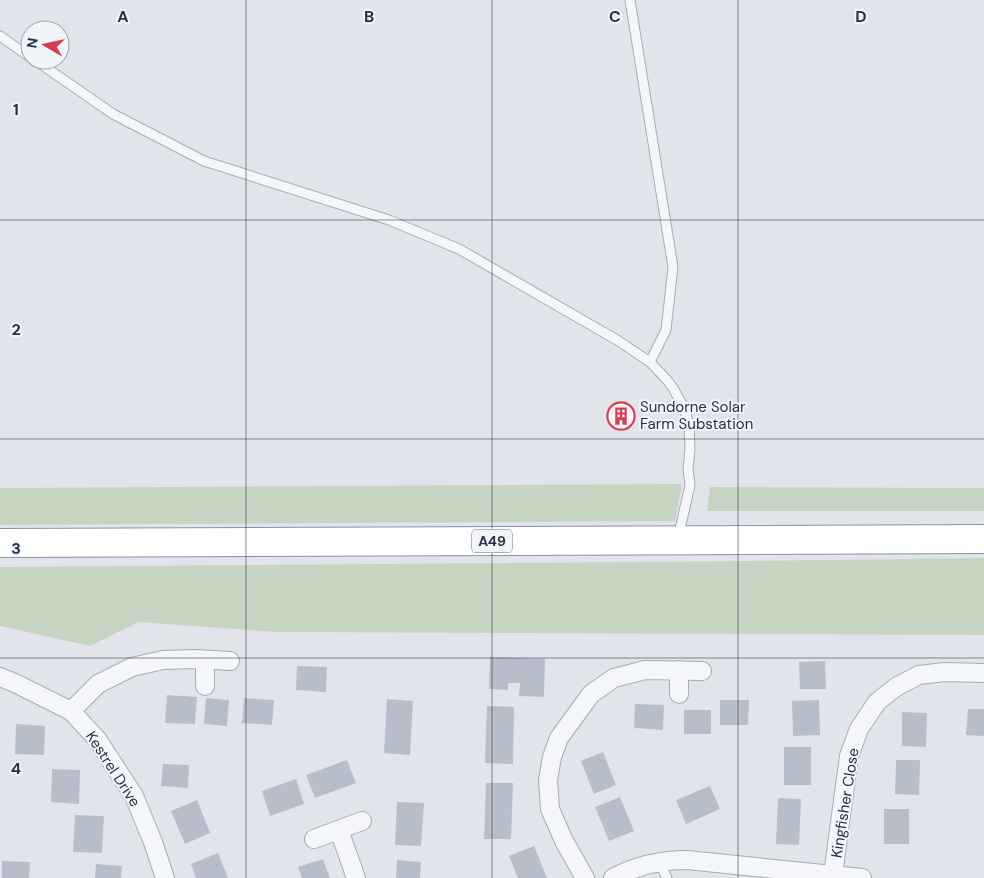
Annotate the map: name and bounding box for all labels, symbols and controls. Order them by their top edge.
text: A [117,6,129,27]
text: B [364,6,374,27]
text: C [609,6,621,27]
text: D [855,6,867,27]
north arrow [20,20,70,70]
text: N [22,37,42,49]
text: 1 [13,99,19,120]
text: 2 [11,319,21,340]
place label: Sundorne Solar Farm Substation [640,397,753,434]
building icon: Sundorne Solar Farm Substation [606,401,636,431]
road number: A49 [472,530,512,552]
text: 3 [11,538,21,559]
street label: Kestrel Drive [81,727,145,811]
street label: Kingfisher Close [826,747,864,859]
text: 4 [11,758,21,779]

